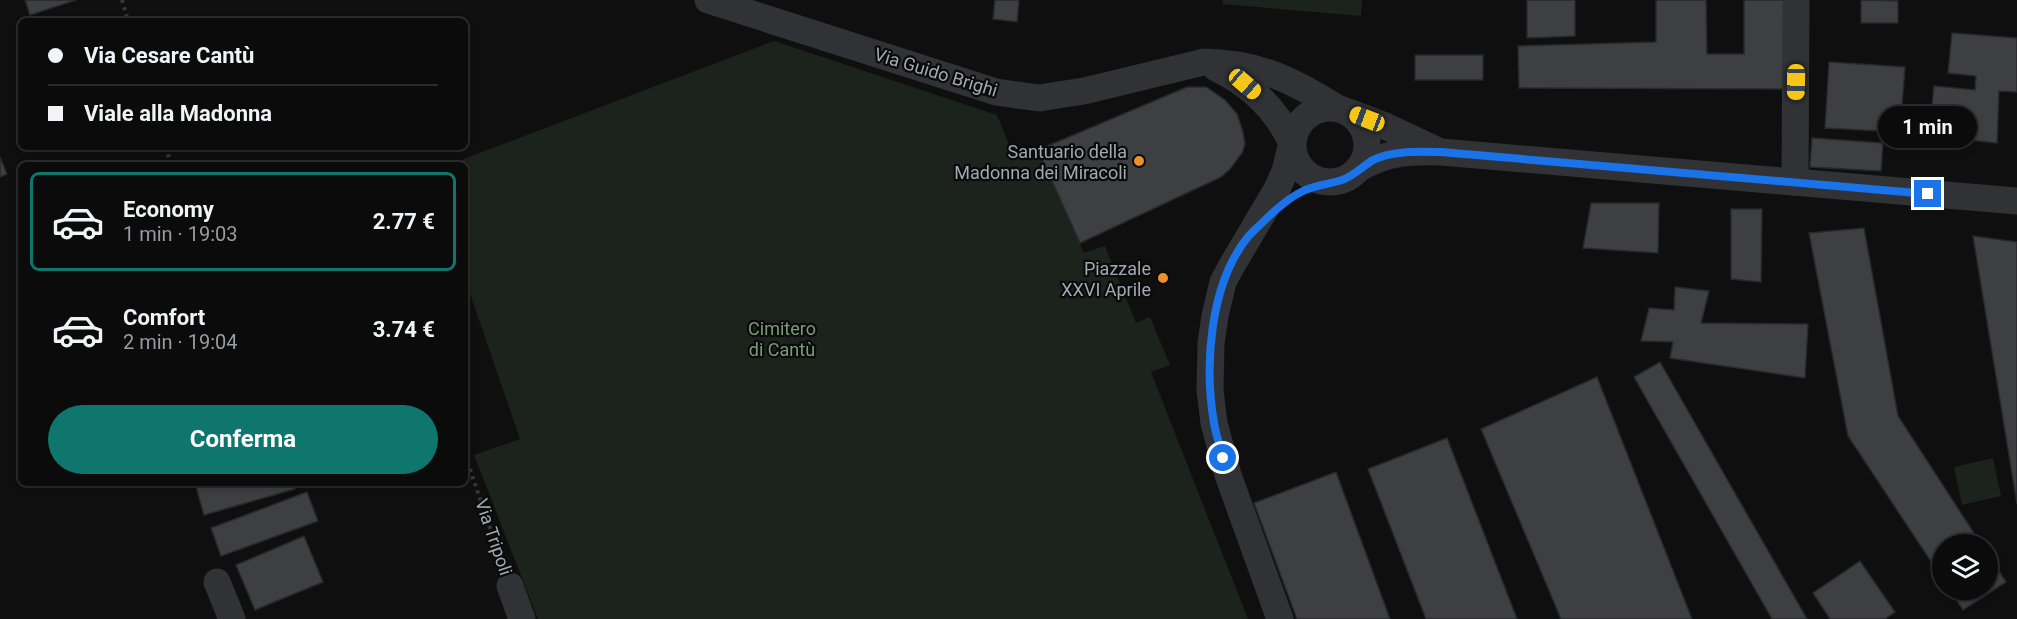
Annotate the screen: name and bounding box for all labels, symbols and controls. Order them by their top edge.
text: Via Cesare Cantù [84,43,254,68]
street label: Via Guido Brighi [872,43,1000,101]
car [1787,64,1805,100]
car [1226,65,1264,103]
text: Viale alla Madonna [84,101,272,126]
car [1347,104,1387,134]
callout: 1 min [1878,107,1978,149]
text: 1 min [1902,115,1953,139]
place label: Santuario della Madonna dei Miracoli [954,141,1127,183]
marker: Santuario della Madonna dei Miracoli [1132,154,1146,168]
route end [1914,180,1941,207]
icon: car [51,195,105,249]
text: Economy [123,197,214,222]
text: 2.77 € [373,209,435,234]
text: 1 min · 19:03 [123,222,238,246]
place label: Piazzale XXVI Aprile [1061,258,1151,300]
marker: Piazzale XXVI Aprile [1156,271,1170,285]
icon: car [51,303,105,357]
text: Comfort [123,305,205,330]
text: 3.74 € [373,317,435,342]
park label: Cimitero di Cantù [748,318,816,360]
text: 2 min · 19:04 [123,330,238,354]
button: Conferma [48,405,438,474]
route start [1209,444,1236,471]
street label: Via Tripoli [471,496,517,578]
map controls [1932,534,1998,600]
button: layers [1932,534,1998,600]

